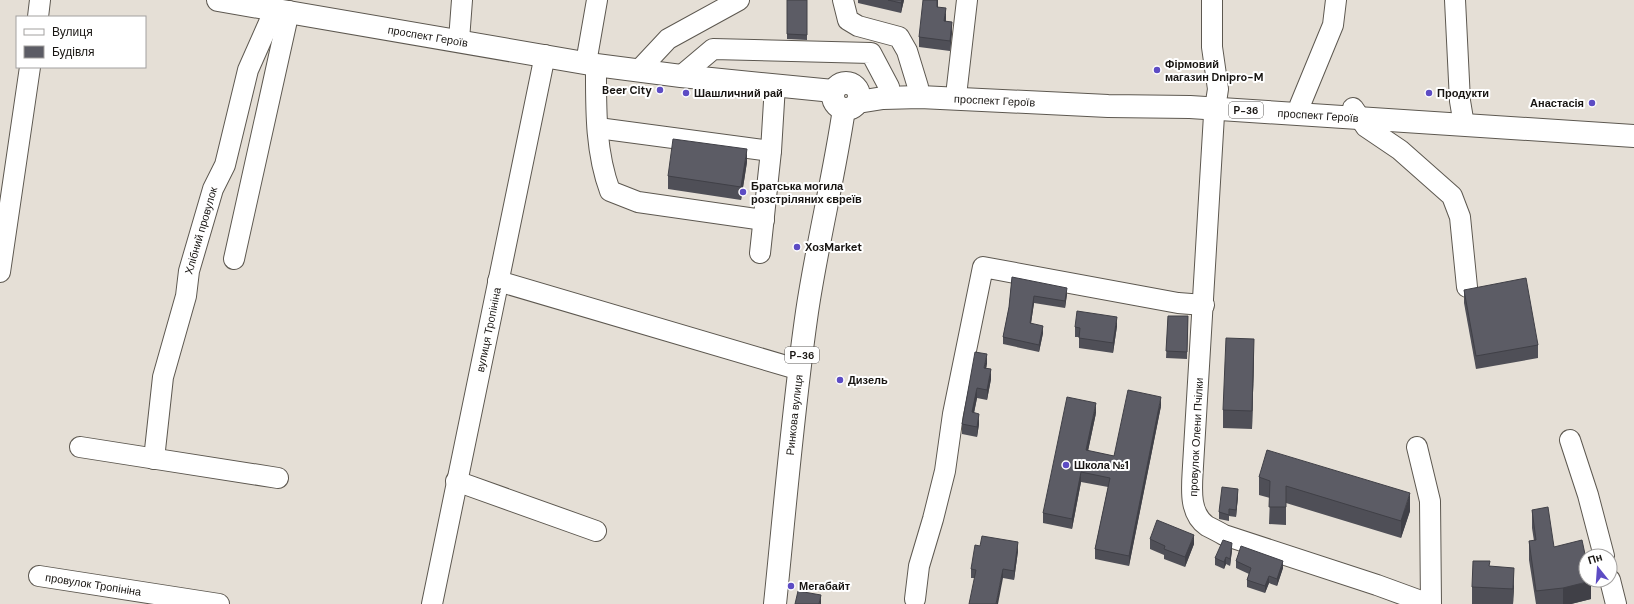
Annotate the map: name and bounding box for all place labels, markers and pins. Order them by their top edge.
place label: Фірмовий магазин Dnipro-M [1165,57,1263,84]
marker: Фірмовий магазин Dnipro-M [1152,65,1162,75]
place label: Beer City [602,83,652,97]
marker: Beer City [655,85,665,95]
place label: Шашличний рай [694,86,783,100]
place label: Продукти [1437,86,1489,100]
marker: Шашличний рай [681,88,691,98]
marker: Продукти [1424,88,1434,98]
place label: Анастасія [1530,96,1584,110]
marker: Анастасія [1587,98,1597,108]
place label: Братська могила розстріляних євреїв [751,179,862,206]
marker: Братська могила розстріляних євреїв [738,187,748,197]
place label: ХозMarket [805,240,862,254]
marker: ХозMarket [792,242,802,252]
place label: Дизель [848,373,888,387]
marker: Дизель [835,375,845,385]
place label: Школа №1 [1074,458,1129,472]
marker: Школа №1 [1061,460,1071,470]
place label: Мегабайт [799,579,851,593]
marker: Мегабайт [786,581,796,591]

